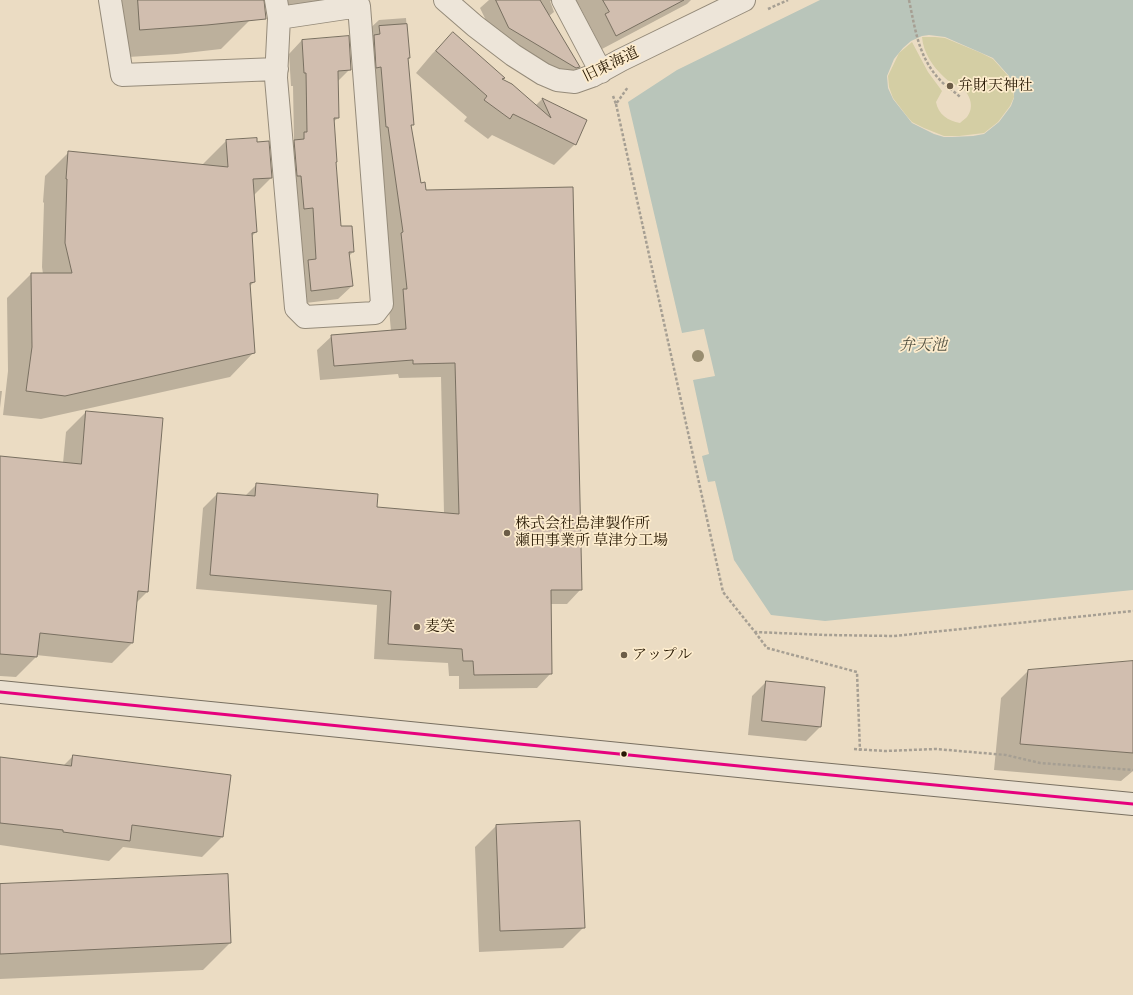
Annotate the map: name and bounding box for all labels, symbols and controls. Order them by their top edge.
street label: 旧東海道 [580,44,642,86]
place label: 弁財天神社 [958,77,1033,95]
marker: 弁財天神社 [945,81,955,91]
water label: 弁天池 [899,336,947,356]
place label: 株式会社島津製作所 瀬田事業所 草津分工場 [515,515,668,550]
marker: 株式会社島津製作所 瀬田事業所 草津分工場 [502,528,512,538]
place label: 麦笑 [425,618,455,636]
marker: 麦笑 [412,622,422,632]
place label: アップル [632,646,692,664]
marker: アップル [619,650,629,660]
unlabelled marker [619,749,629,759]

